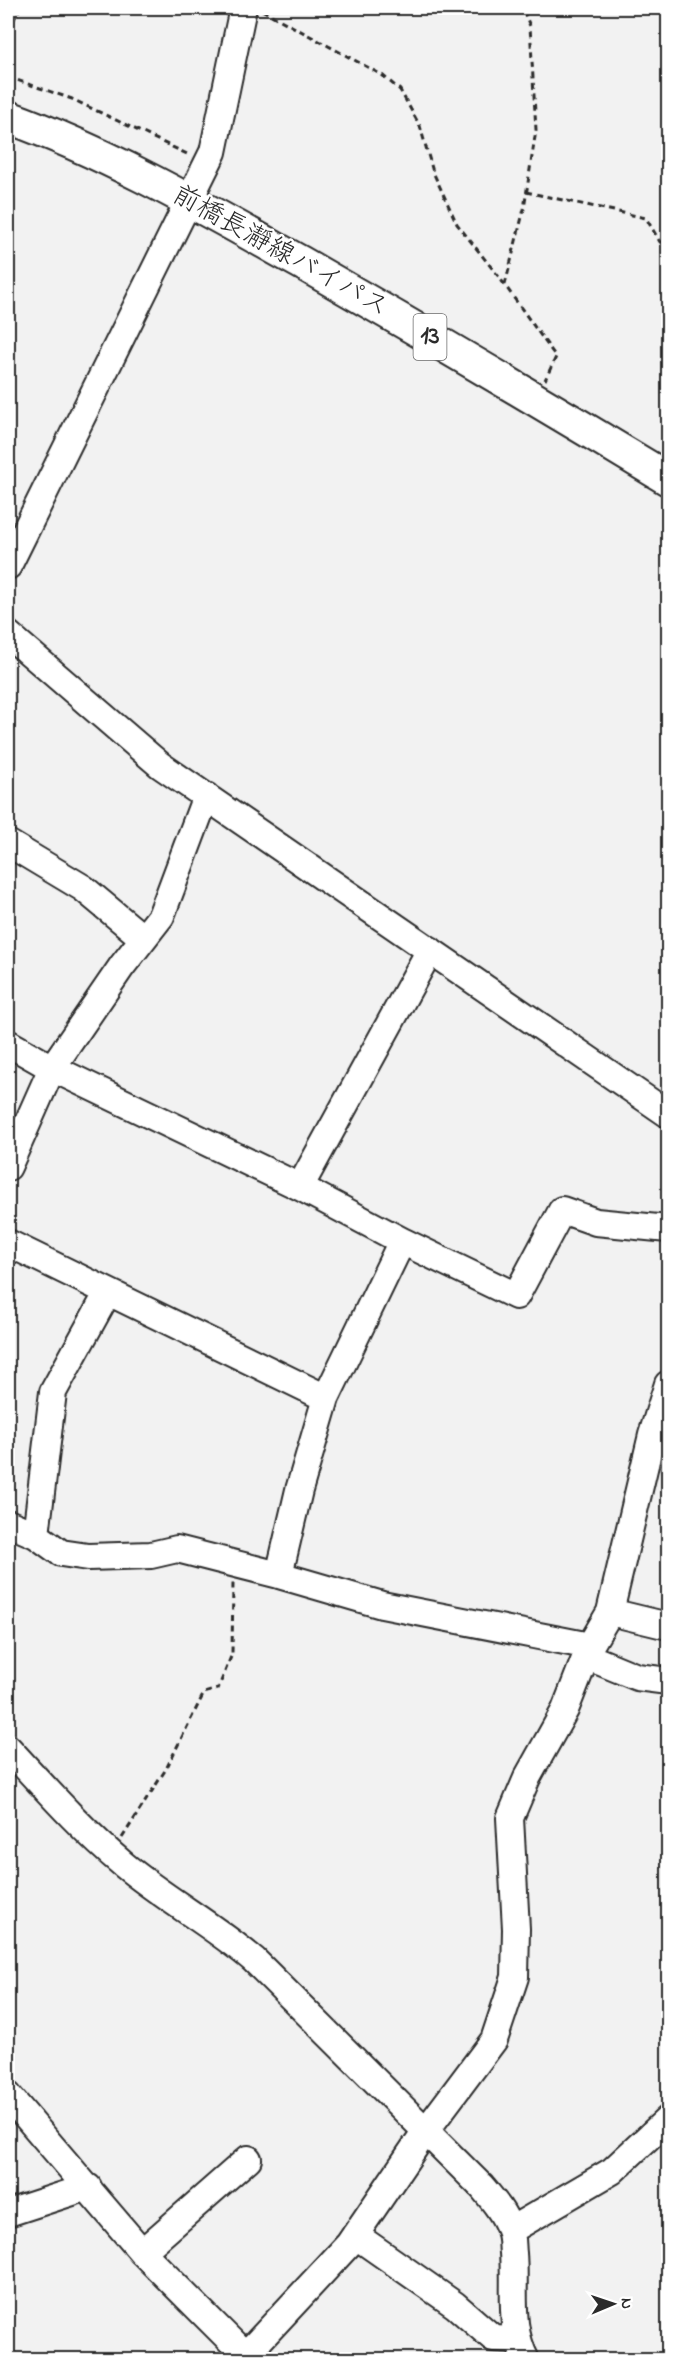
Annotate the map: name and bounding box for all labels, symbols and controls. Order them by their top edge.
street label: 前橋長瀞線バイパス [165,176,395,328]
road number: 13 [414,314,446,360]
north arrow [583,2274,643,2334]
text: N [614,2298,638,2310]

